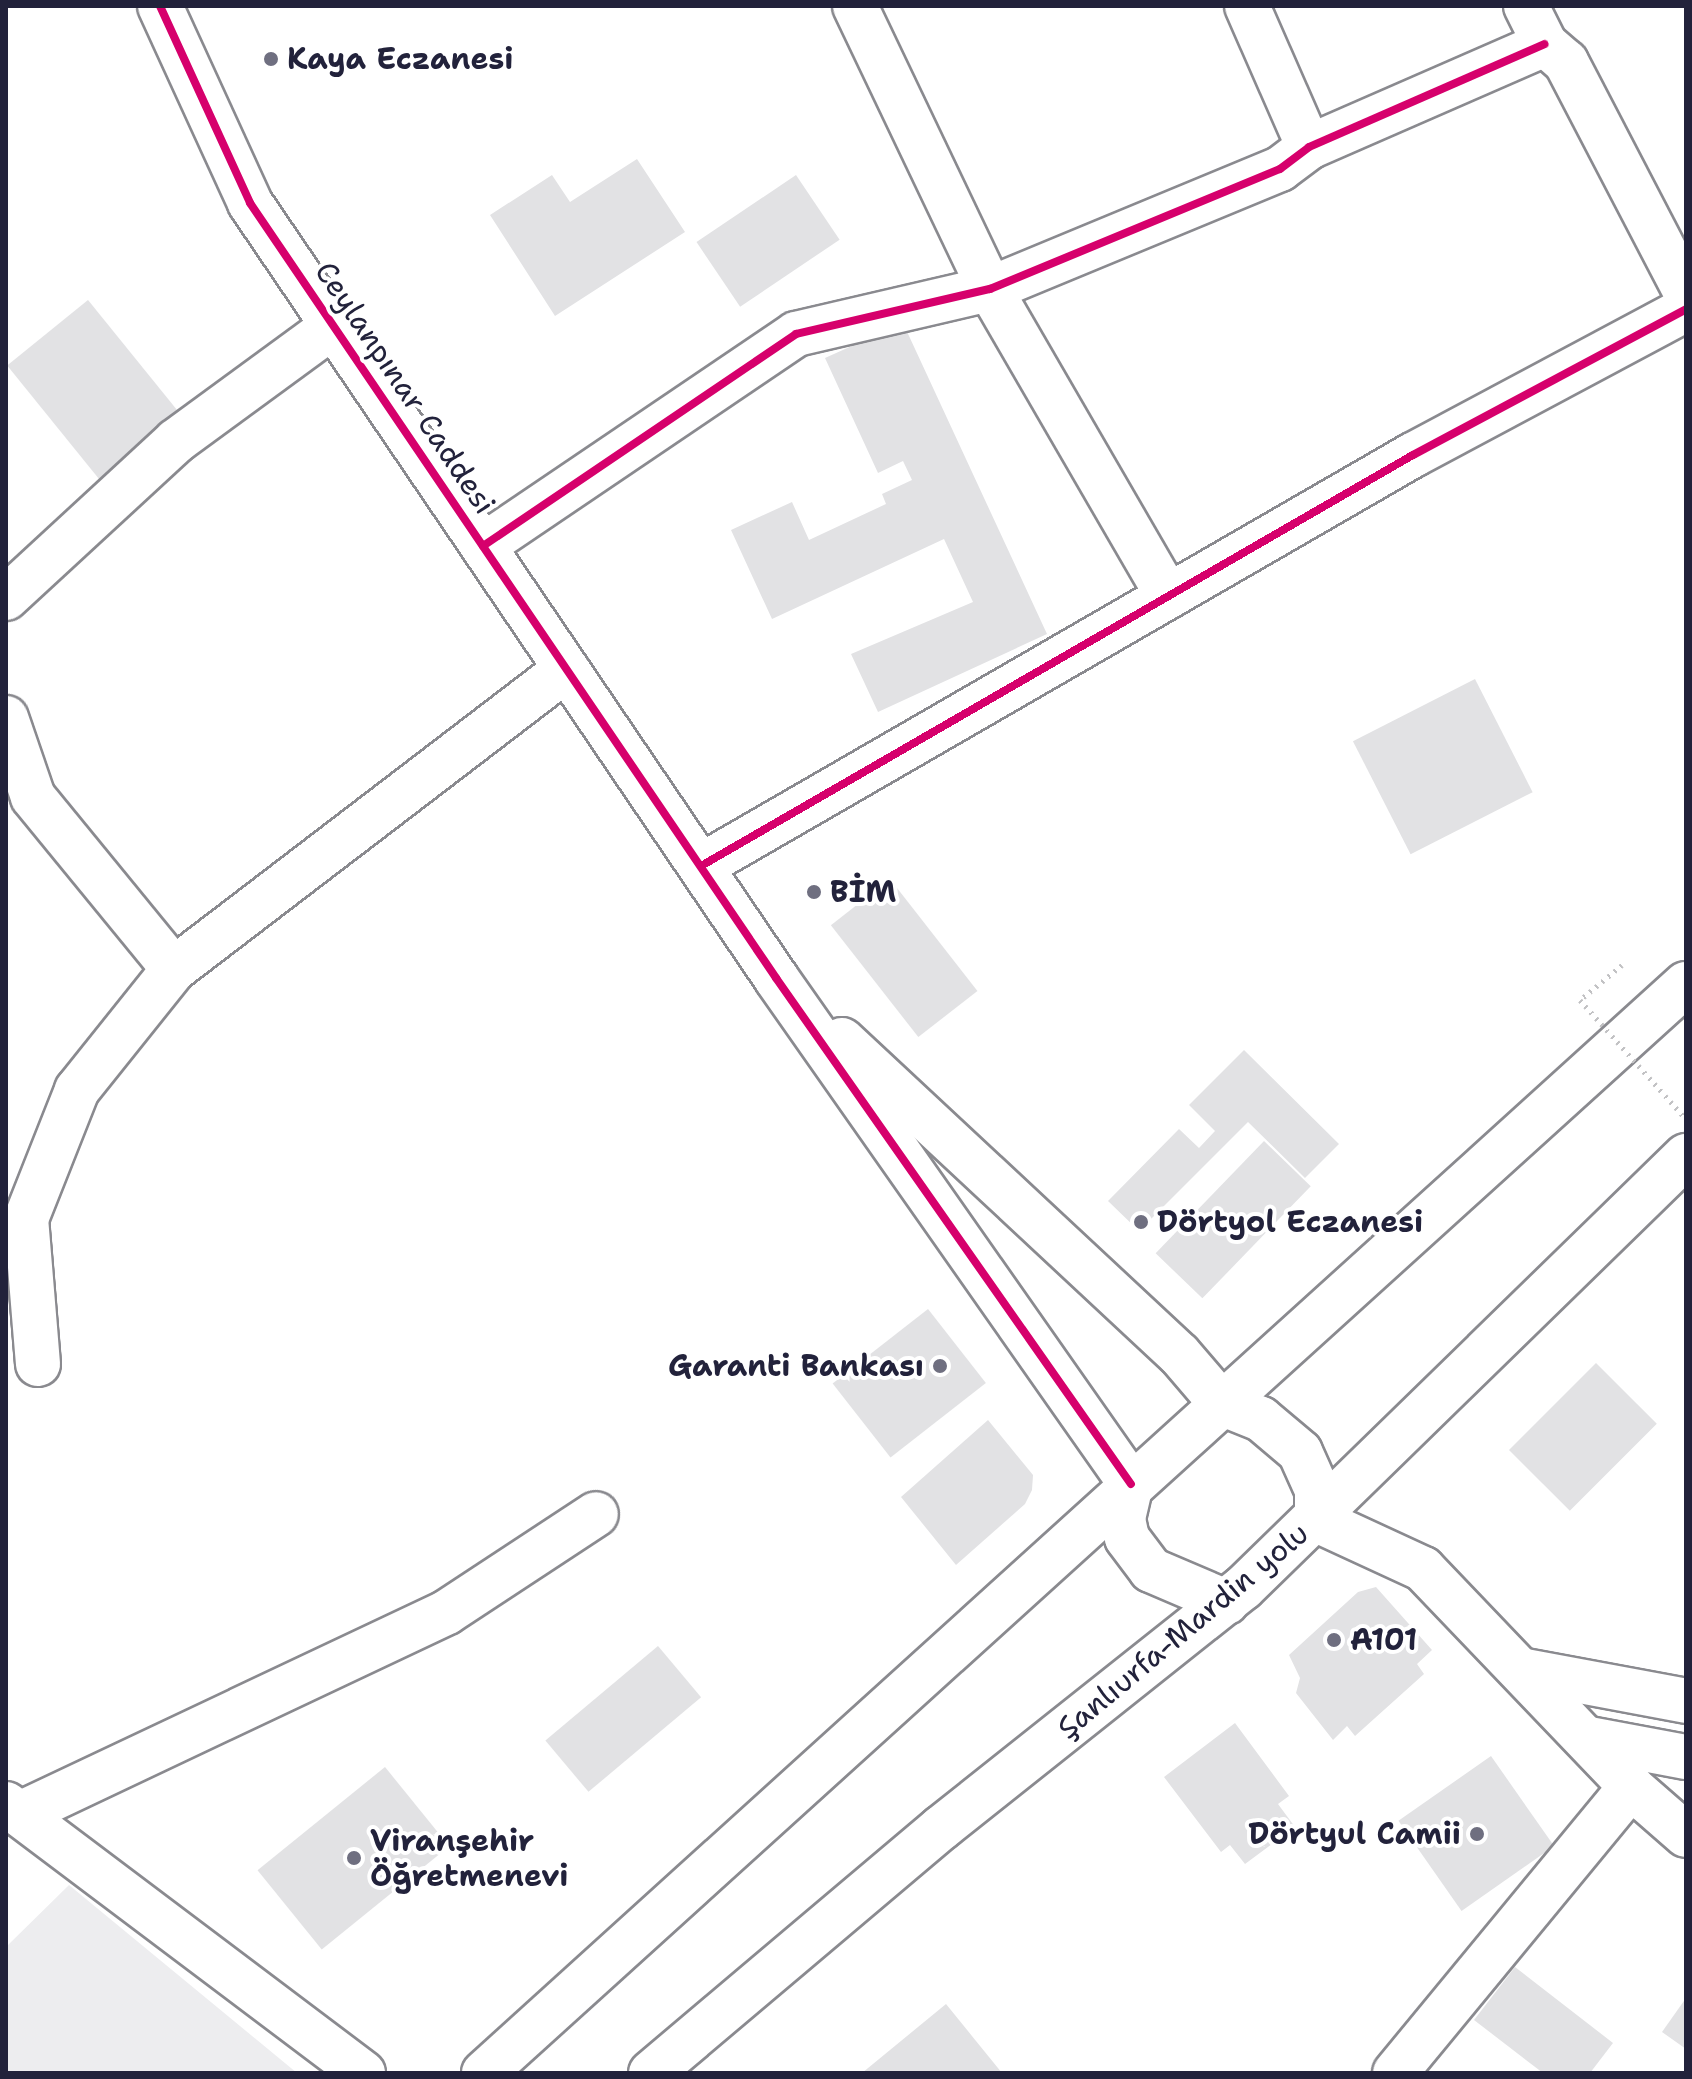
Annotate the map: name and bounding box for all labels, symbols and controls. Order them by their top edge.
place label: Kaya Eczanesi [287,41,513,77]
marker: Kaya Eczanesi [262,50,280,68]
street label: Ceylanpınar Caddesi [307,255,503,521]
place label: BİM [830,874,896,910]
marker: BİM [805,883,823,901]
place label: Dörtyol Eczanesi [1157,1204,1423,1240]
marker: Dörtyol Eczanesi [1132,1213,1150,1231]
place label: Garanti Bankası [668,1348,924,1384]
marker: Garanti Bankası [931,1357,949,1375]
street label: Şanlıurfa-Mardin yolu [1050,1515,1316,1747]
place label: A101 [1350,1622,1418,1658]
marker: A101 [1325,1631,1343,1649]
place label: Dörtyul Camii [1248,1816,1461,1852]
place label: Viranşehir Öğretmenevi [370,1823,568,1894]
marker: Dörtyul Camii [1468,1825,1486,1843]
marker: Viranşehir Öğretmenevi [345,1849,363,1867]

